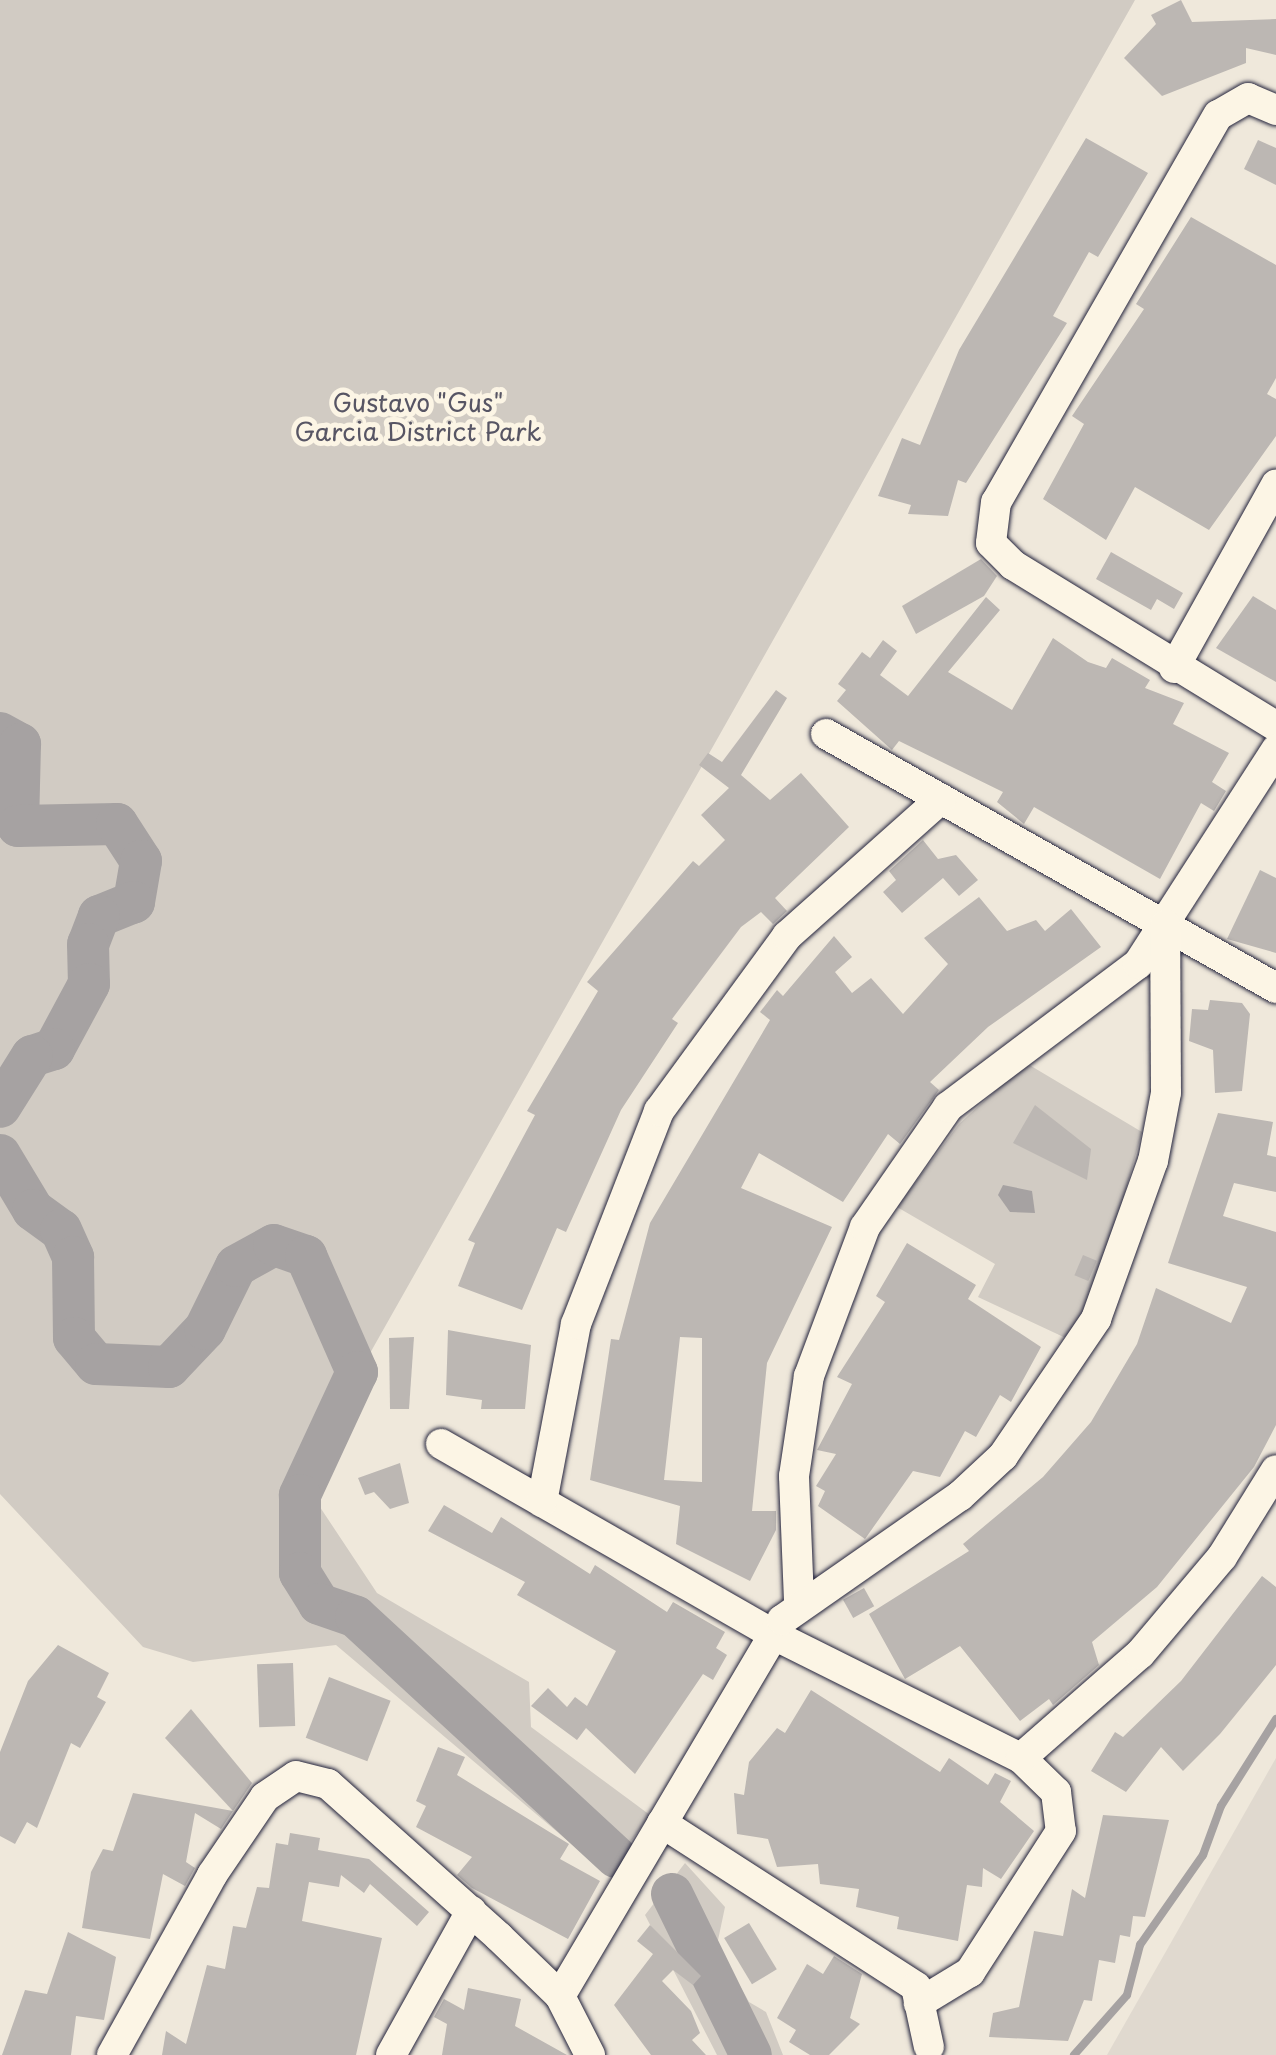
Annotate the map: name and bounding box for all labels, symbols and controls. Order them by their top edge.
park label: Gustavo "Gus" Garcia District Park [296,388,540,447]

